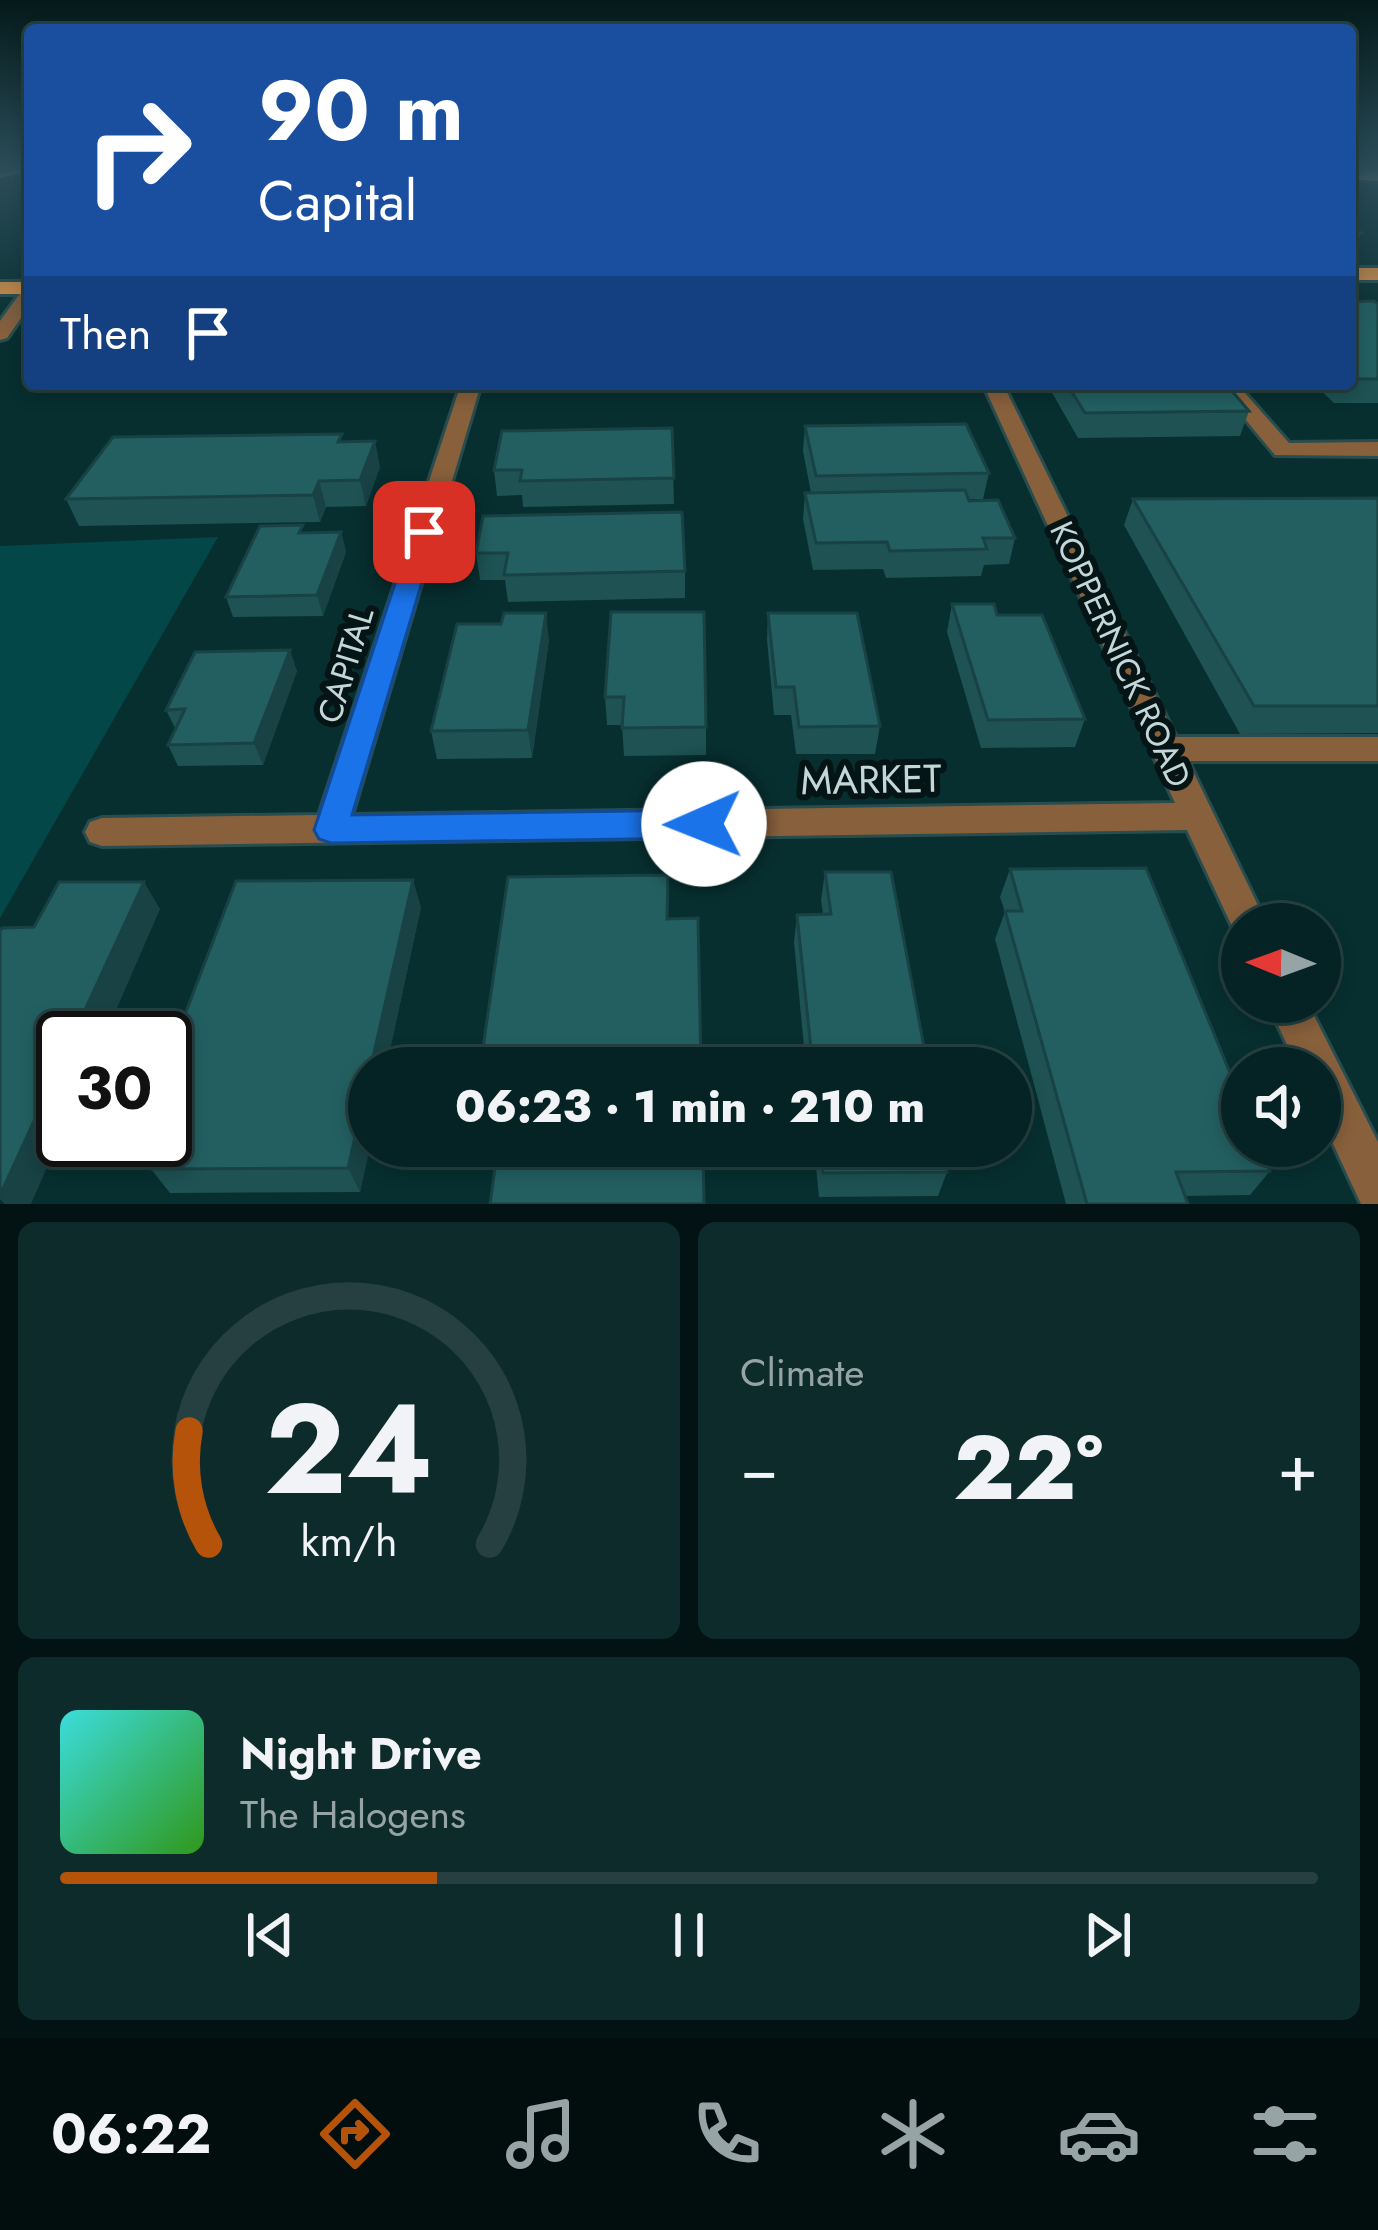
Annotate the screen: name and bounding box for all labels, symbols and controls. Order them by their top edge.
text: 90 m [258,50,464,172]
icon: right [60,72,216,228]
text: Capital [258,162,417,240]
icon: arrive [175,300,241,366]
text: Then [60,301,151,366]
pin [373,481,475,583]
icon: arrive [391,499,457,565]
street label: KOPPERNICK ROAD [1038,514,1203,795]
street label: CAPITAL [306,601,385,729]
street label: MARKET [800,750,942,809]
position arrow [641,761,767,887]
north arrow [1221,903,1341,1023]
map controls [1221,903,1341,1167]
speed limit sign: 30 [36,1011,192,1167]
button: sound [1221,1047,1341,1167]
text: 06:23 · 1 min · 210 m [455,1074,925,1139]
text: Climate [740,1344,864,1401]
text: 24 [265,1359,433,1540]
text: 22° [953,1403,1103,1533]
text: − [740,1420,779,1516]
text: + [1277,1420,1318,1516]
text: km/h [301,1509,397,1571]
text: Night Drive [240,1721,482,1786]
text: The Halogens [240,1786,466,1843]
icon: previous [237,1902,303,1968]
icon: pause [656,1902,722,1968]
icon: next [1075,1902,1141,1968]
icon: directions [313,2092,397,2176]
icon: music [499,2092,583,2176]
icon: phone [685,2092,769,2176]
icon: climate [871,2092,955,2176]
icon: car [1057,2092,1141,2176]
icon: filters [1243,2092,1327,2176]
text: 06:22 [51,2095,211,2173]

